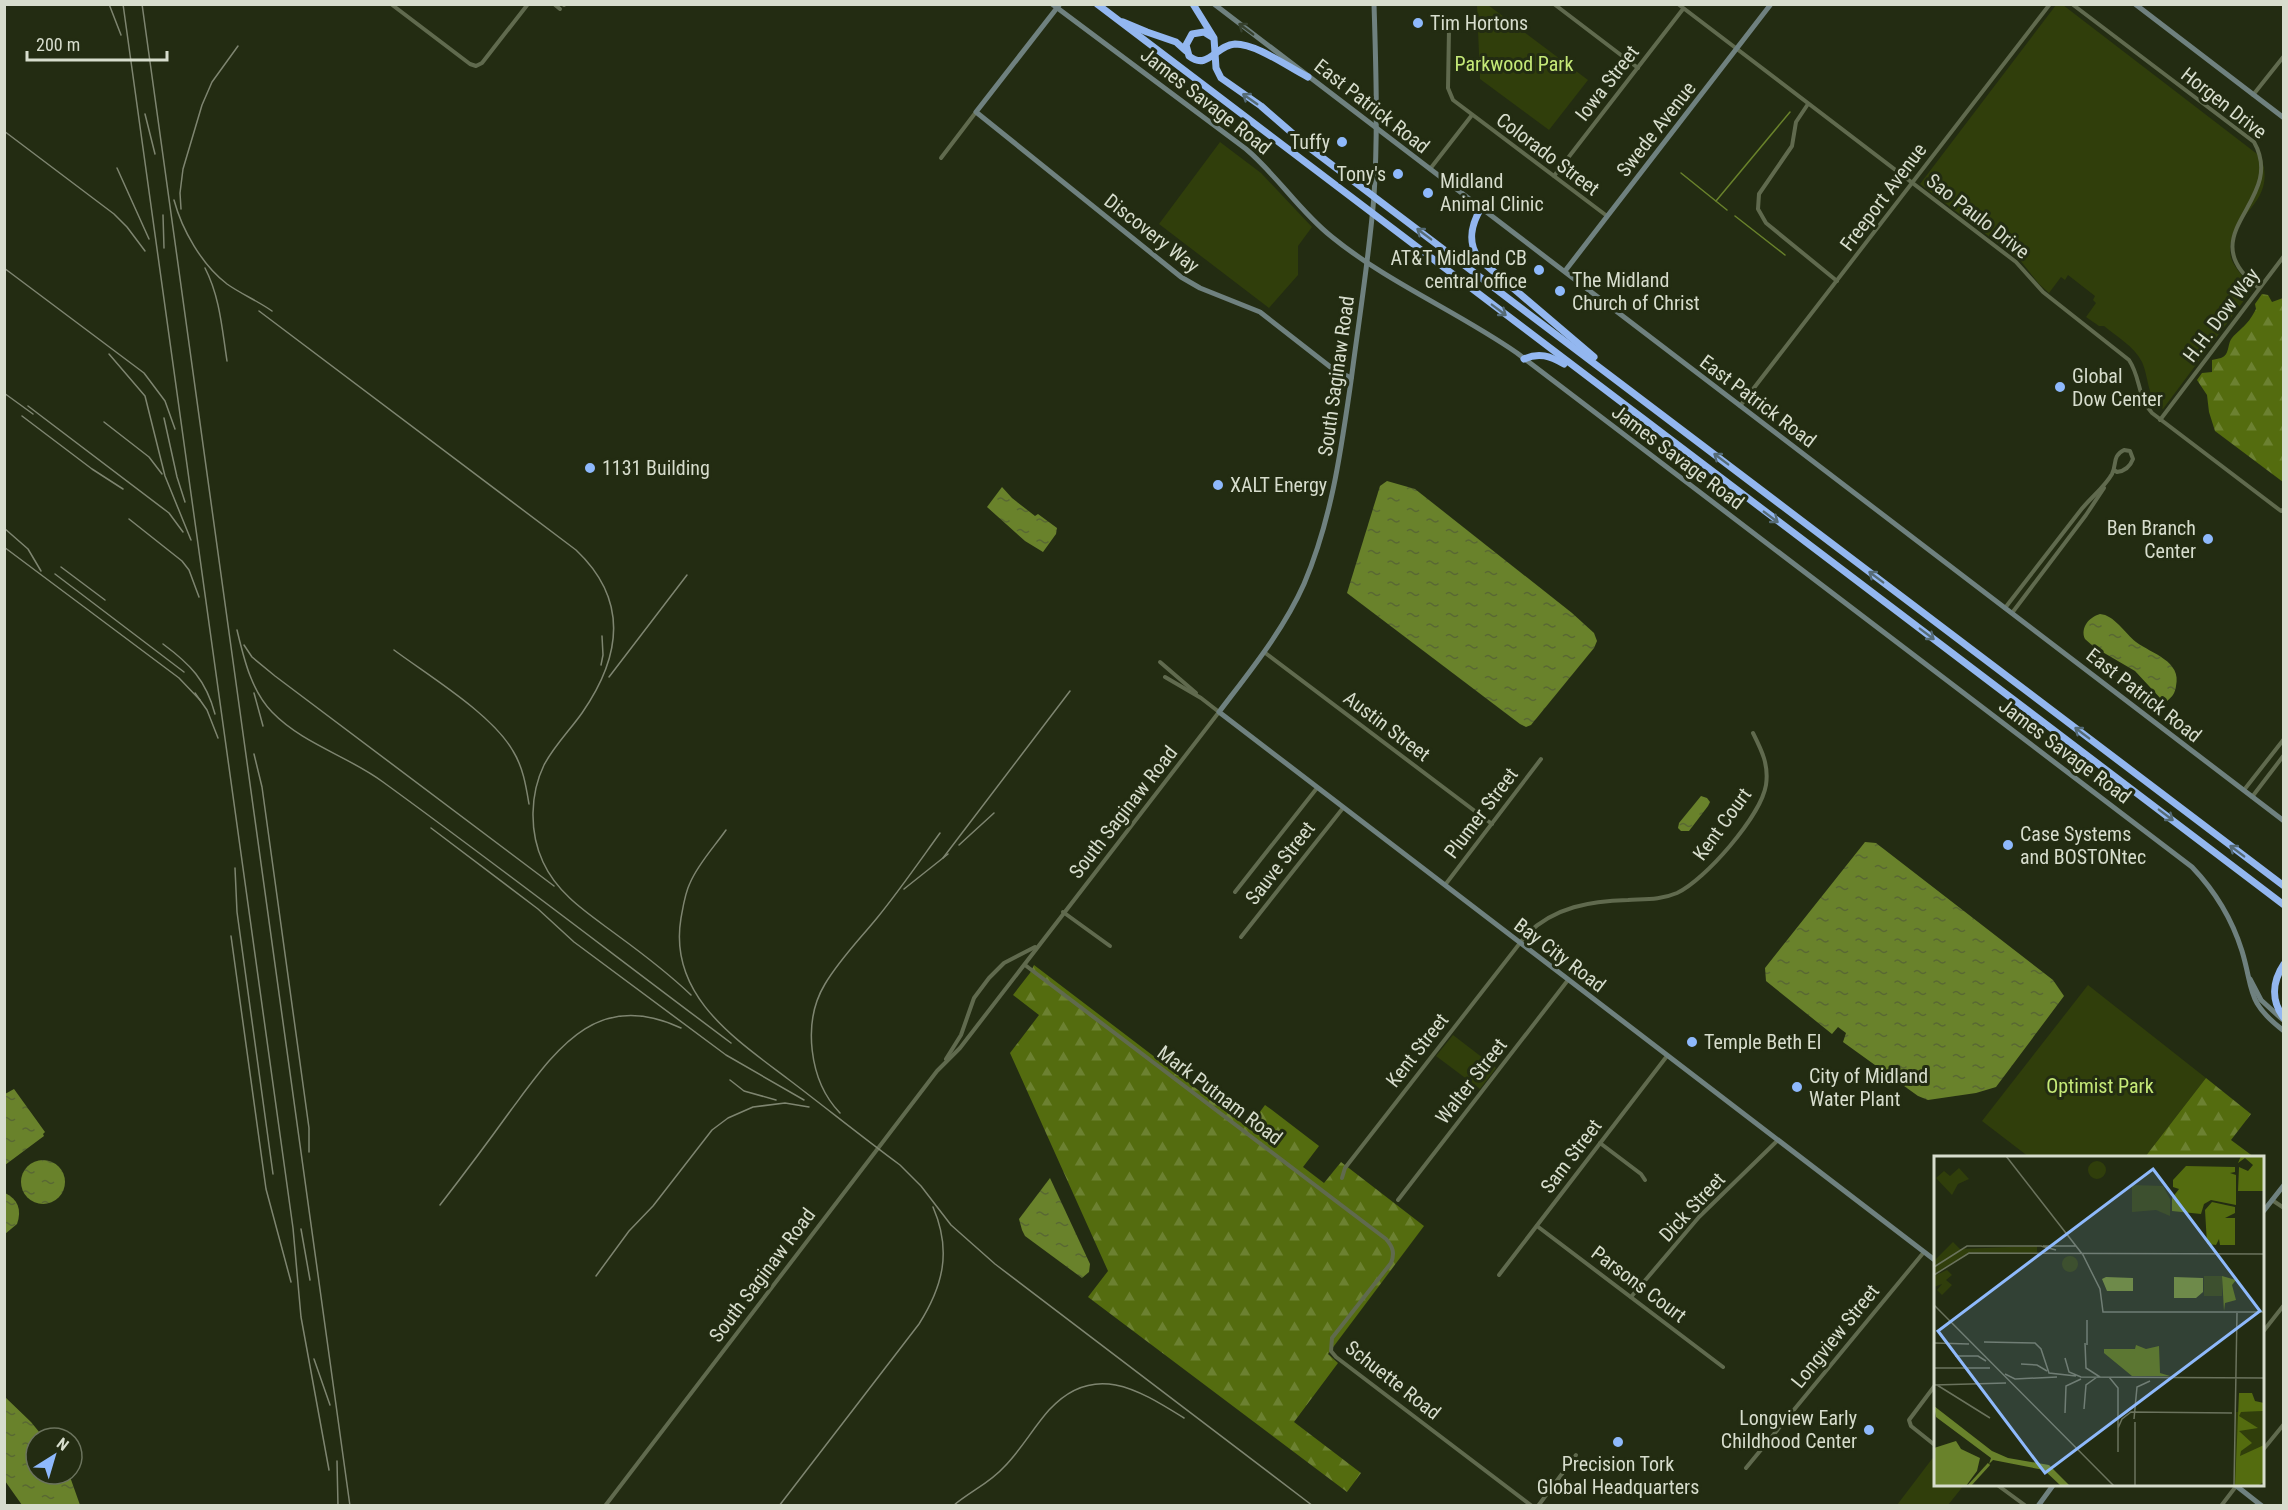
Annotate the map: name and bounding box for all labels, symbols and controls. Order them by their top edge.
place label: Tim Hortons [1430,11,1528,35]
marker: Tim Hortons [1411,16,1425,30]
one-way arrow [1239,23,1255,35]
scale bar [27,24,166,62]
text: 200 m [36,34,80,55]
street label: Iowa Street [1570,40,1644,125]
street label: James Savage Road [1136,43,1276,159]
park label: Parkwood Park [1455,52,1573,76]
street label: East Patrick Road [1310,54,1434,158]
street label: Horgen Drive [2177,62,2271,144]
street label: Swede Avenue [1611,77,1701,181]
one-way arrow [1243,93,1259,105]
street label: Colorado Street [1492,107,1604,201]
place label: Tuffy [1290,130,1330,154]
marker: Tuffy [1335,135,1349,149]
street label: Freeport Avenue [1835,138,1931,256]
place label: Tony's [1337,162,1386,186]
marker: Tony's [1391,167,1405,181]
street label: Sao Paulo Drive [1922,168,2034,264]
place label: Midland Animal Clinic [1440,169,1544,216]
marker: Midland Animal Clinic [1421,186,1435,200]
street label: Discovery Way [1100,188,1204,278]
one-way arrow [1416,228,1432,241]
place label: AT&T Midland CB central office [1391,246,1527,293]
marker: AT&T Midland CB central office [1532,263,1546,277]
street label: H.H. Dow Way [2178,263,2264,367]
place label: The Midland Church of Christ [1572,268,1700,315]
marker: The Midland Church of Christ [1553,284,1567,298]
street label: South Saginaw Road [1313,294,1359,458]
one-way arrow [1490,304,1506,316]
street label: East Patrick Road [1695,349,1821,453]
place label: Global Dow Center [2072,364,2163,411]
marker: Global Dow Center [2053,380,2067,394]
street label: James Savage Road [1607,400,1749,514]
one-way arrow [1713,453,1729,465]
place label: 1131 Building [602,456,710,480]
marker: 1131 Building [583,461,597,475]
place label: XALT Energy [1230,473,1327,497]
marker: XALT Energy [1211,478,1225,492]
one-way arrow [1763,510,1779,523]
place label: Ben Branch Center [2107,516,2196,563]
marker: Ben Branch Center [2201,532,2215,546]
one-way arrow [1869,570,1885,583]
one-way arrow [1919,627,1935,640]
street label: East Patrick Road [2082,643,2206,747]
street label: Austin Street [1339,686,1435,766]
street label: James Savage Road [1994,694,2136,808]
one-way arrow [2074,726,2090,739]
street label: South Saginaw Road [1064,741,1182,883]
street label: Plumer Street [1439,763,1523,863]
street label: Kent Court [1688,783,1756,865]
one-way arrow [2158,809,2174,822]
street label: Sauve Street [1240,817,1320,909]
place label: Case Systems and BOSTONtec [2020,822,2146,869]
marker: Case Systems and BOSTONtec [2001,838,2015,852]
one-way arrow [2229,844,2245,857]
street label: Bay City Road [1510,913,1610,997]
street label: Kent Street [1381,1008,1453,1092]
place label: Temple Beth El [1704,1030,1821,1054]
street label: Walter Street [1430,1033,1512,1129]
marker: Temple Beth El [1685,1035,1699,1049]
street label: Mark Putnam Road [1153,1040,1287,1150]
place label: City of Midland Water Plant [1809,1064,1928,1111]
park label: Optimist Park [2046,1074,2154,1098]
marker: City of Midland Water Plant [1790,1080,1804,1094]
street label: Sam Street [1535,1114,1607,1198]
inset map [1934,1156,2264,1486]
street label: Dick Street [1654,1167,1730,1247]
street label: South Saginaw Road [704,1203,820,1347]
street label: Parsons Court [1587,1240,1691,1328]
street label: Longview Street [1786,1279,1884,1393]
street label: Schuette Road [1341,1335,1445,1425]
place label: Longview Early Childhood Center [1721,1406,1857,1453]
marker: Longview Early Childhood Center [1862,1423,1876,1437]
north arrow [24,1426,84,1486]
text: N [53,1434,72,1455]
marker: Precision Tork Global Headquarters [1611,1435,1625,1449]
place label: Precision Tork Global Headquarters [1537,1452,1699,1499]

